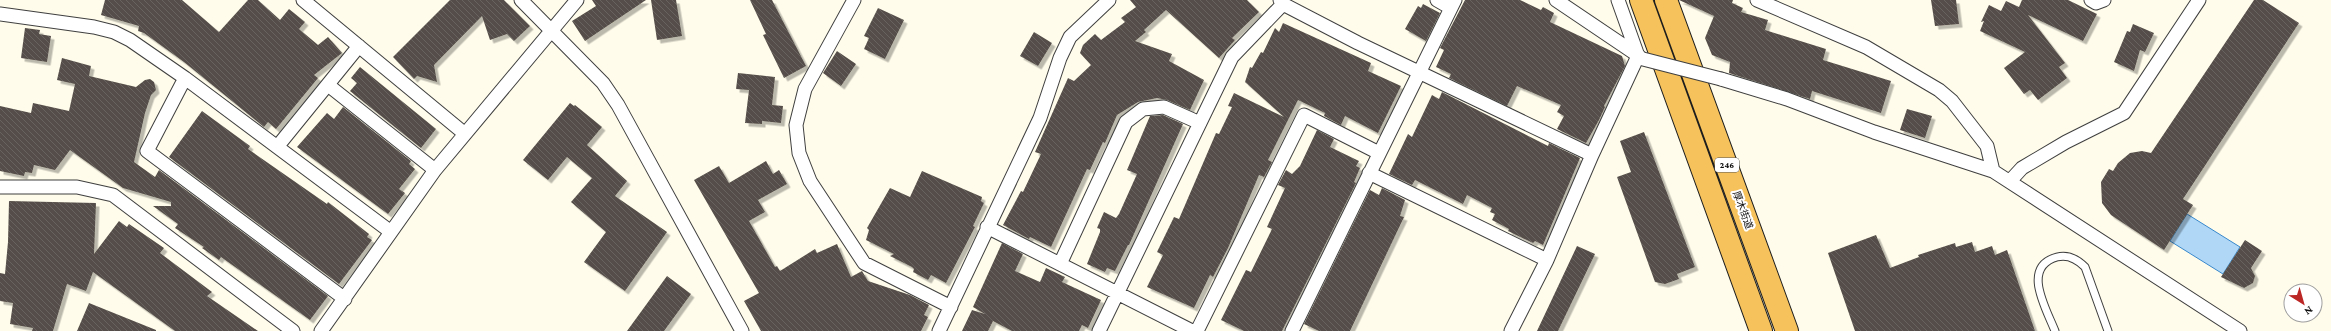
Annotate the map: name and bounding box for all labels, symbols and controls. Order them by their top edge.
road number: 246 [1715,158,1739,172]
street label: 厚木街道 [1731,189,1755,231]
north arrow [2283,283,2323,323]
text: N [2302,304,2316,318]

